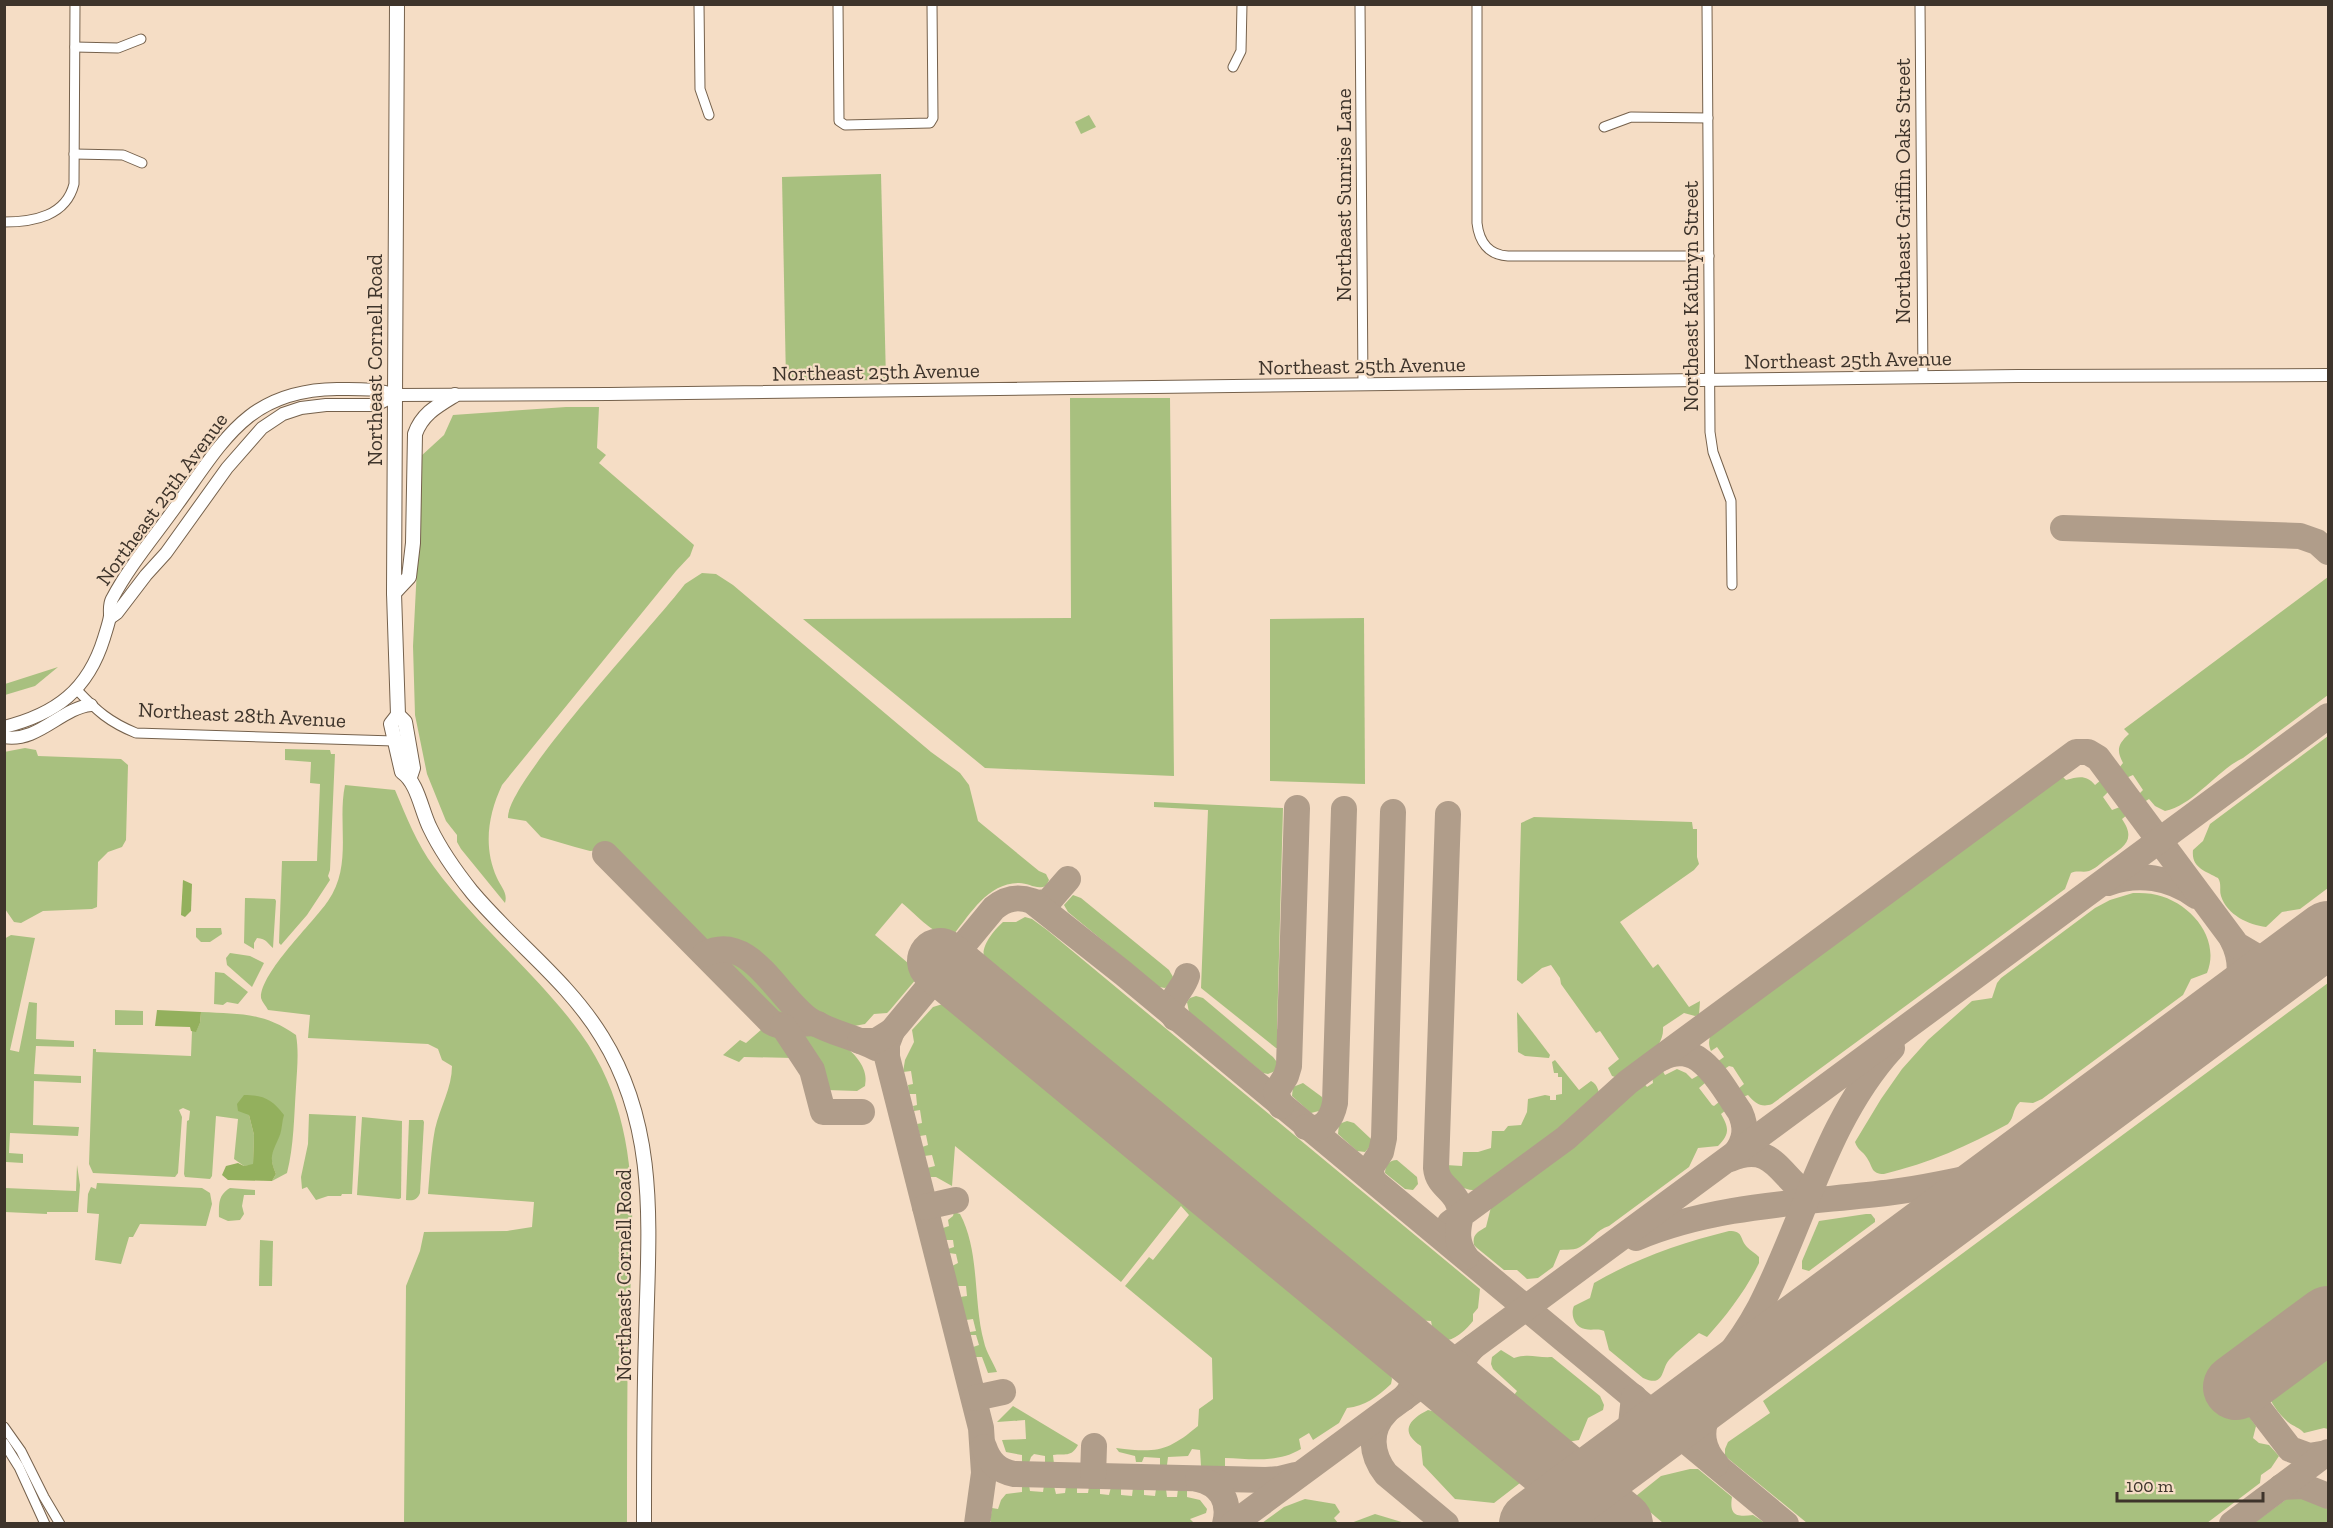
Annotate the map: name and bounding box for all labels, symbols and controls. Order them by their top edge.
street label: Northeast Griffin Oaks Street [1890,58,1915,324]
street label: Northeast Sunrise Lane [1331,88,1356,301]
street label: Northeast Kathryn Street [1678,180,1703,411]
street label: Northeast Cornell Road [362,253,387,466]
street label: Northeast 25th Avenue [1744,345,1952,374]
street label: Northeast 25th Avenue [1258,351,1466,380]
street label: Northeast 25th Avenue [772,357,980,386]
street label: Northeast 25th Avenue [90,407,233,590]
street label: Northeast 28th Avenue [137,697,347,732]
street label: Northeast Cornell Road [611,1168,636,1381]
scale bar [2117,1465,2262,1503]
text: 100 m [2126,1475,2174,1497]

